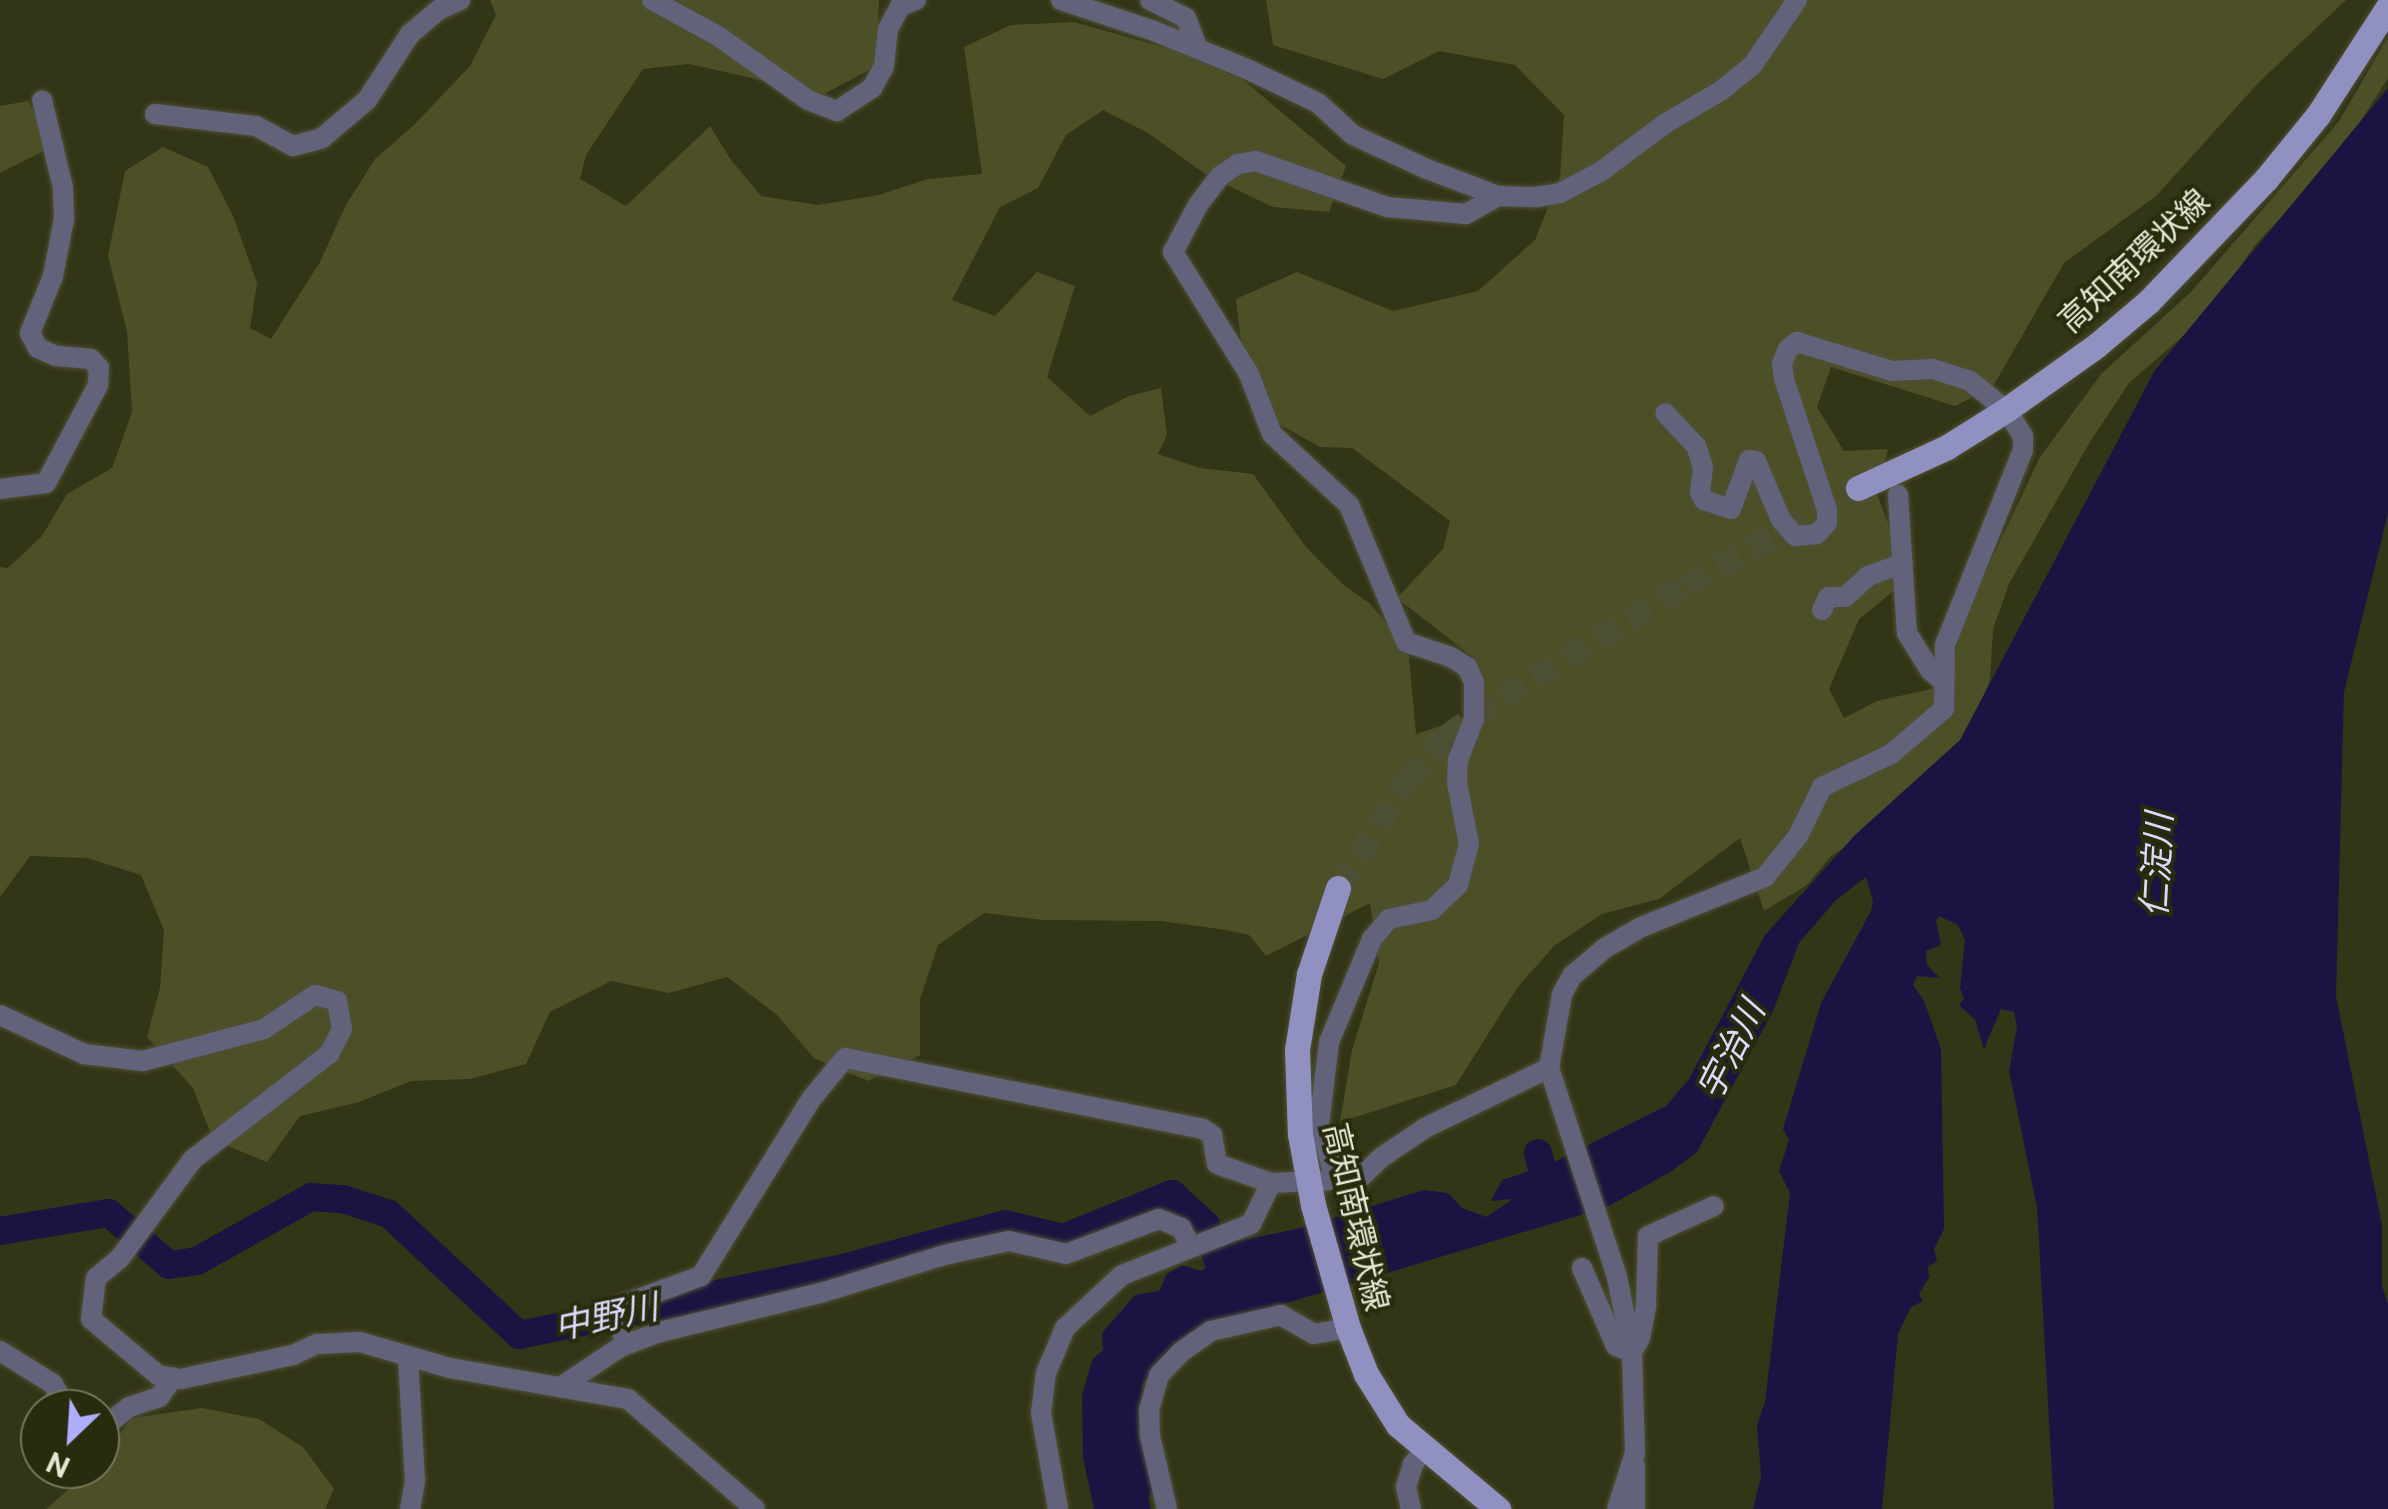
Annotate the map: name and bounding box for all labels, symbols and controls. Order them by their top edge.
street label: 高知南環状線 [2051,181,2217,341]
water label: 仁淀川 [2133,811,2181,919]
water label: 宇治川 [1688,994,1774,1106]
street label: 高知南環状線 [1316,1119,1396,1315]
water label: 中野川 [550,1286,662,1348]
north arrow [20,1389,120,1489]
text: N [41,1445,75,1484]

